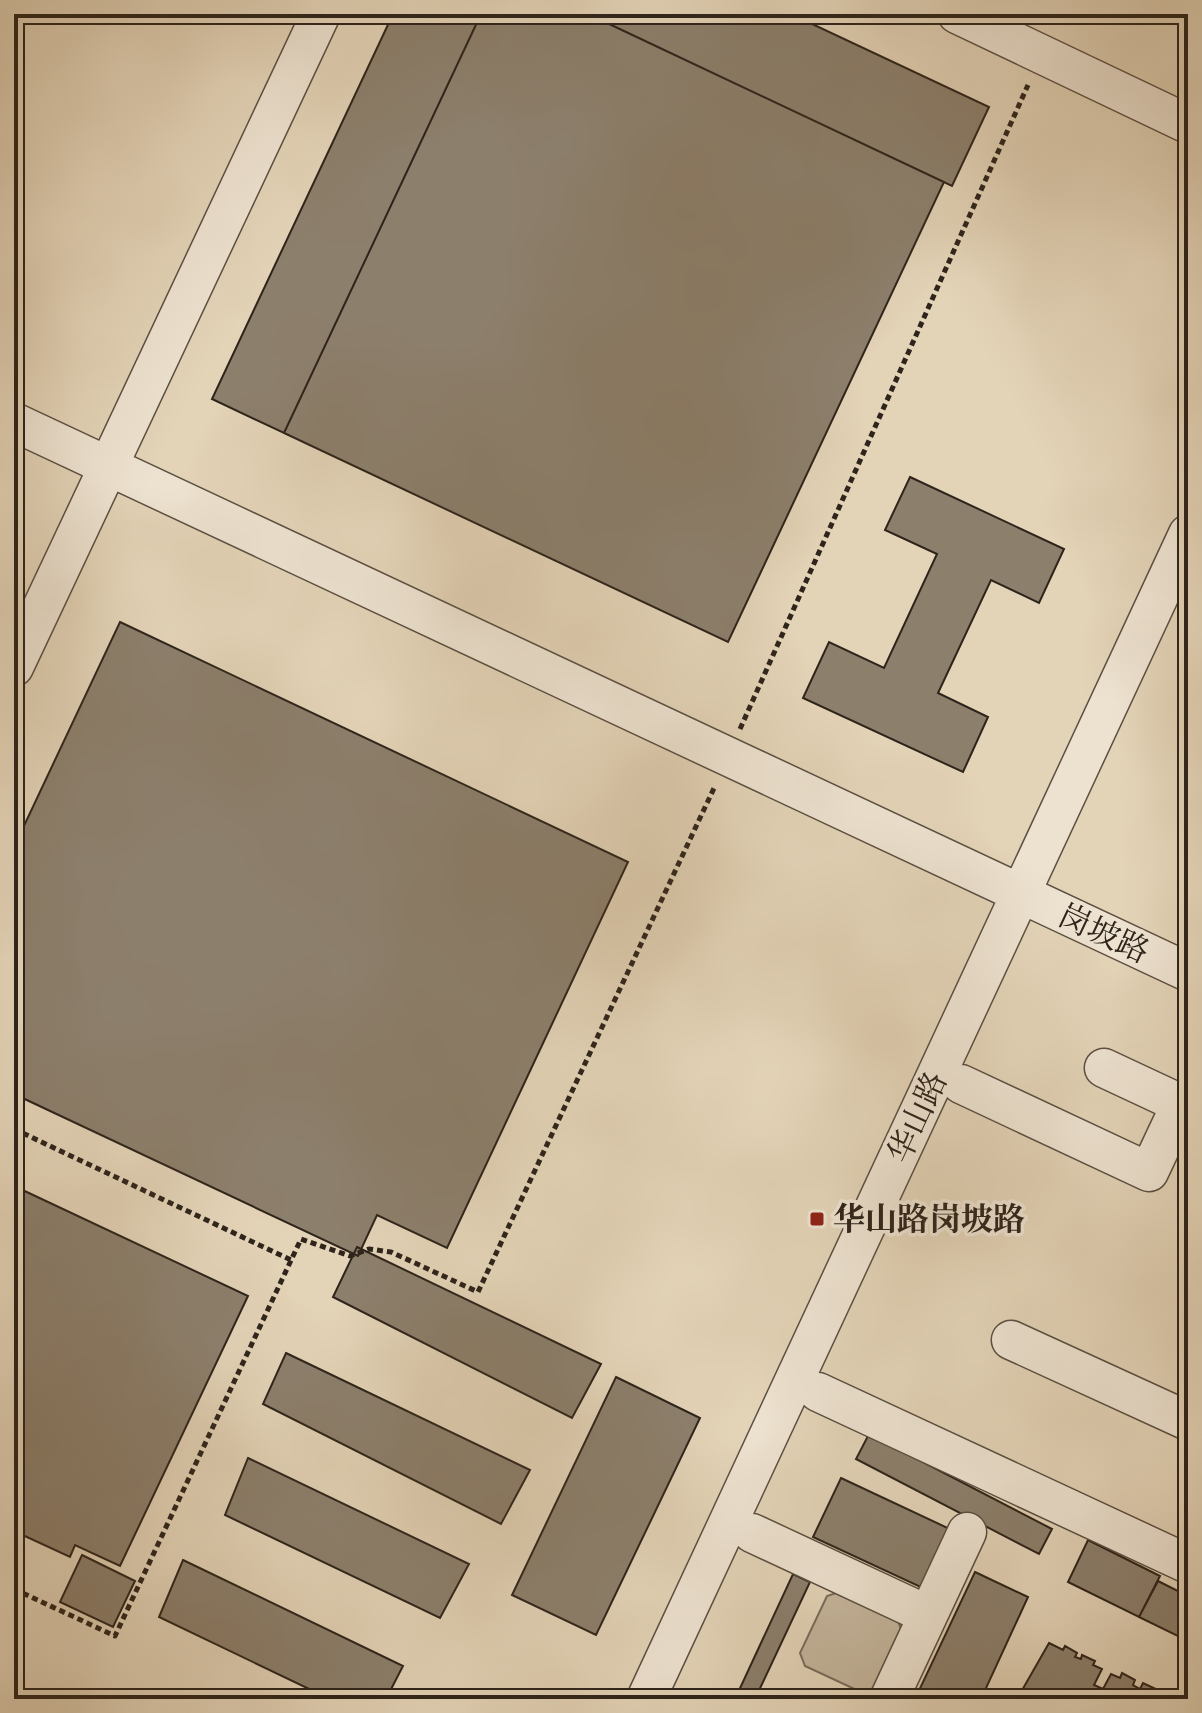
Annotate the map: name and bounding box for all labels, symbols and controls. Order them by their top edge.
street label: 岗坡路 [1051,891,1158,974]
street label: 华山路 [875,1063,958,1170]
place label: 华山路岗坡路 [833,1195,1025,1242]
marker: 华山路岗坡路 [808,1210,826,1228]

